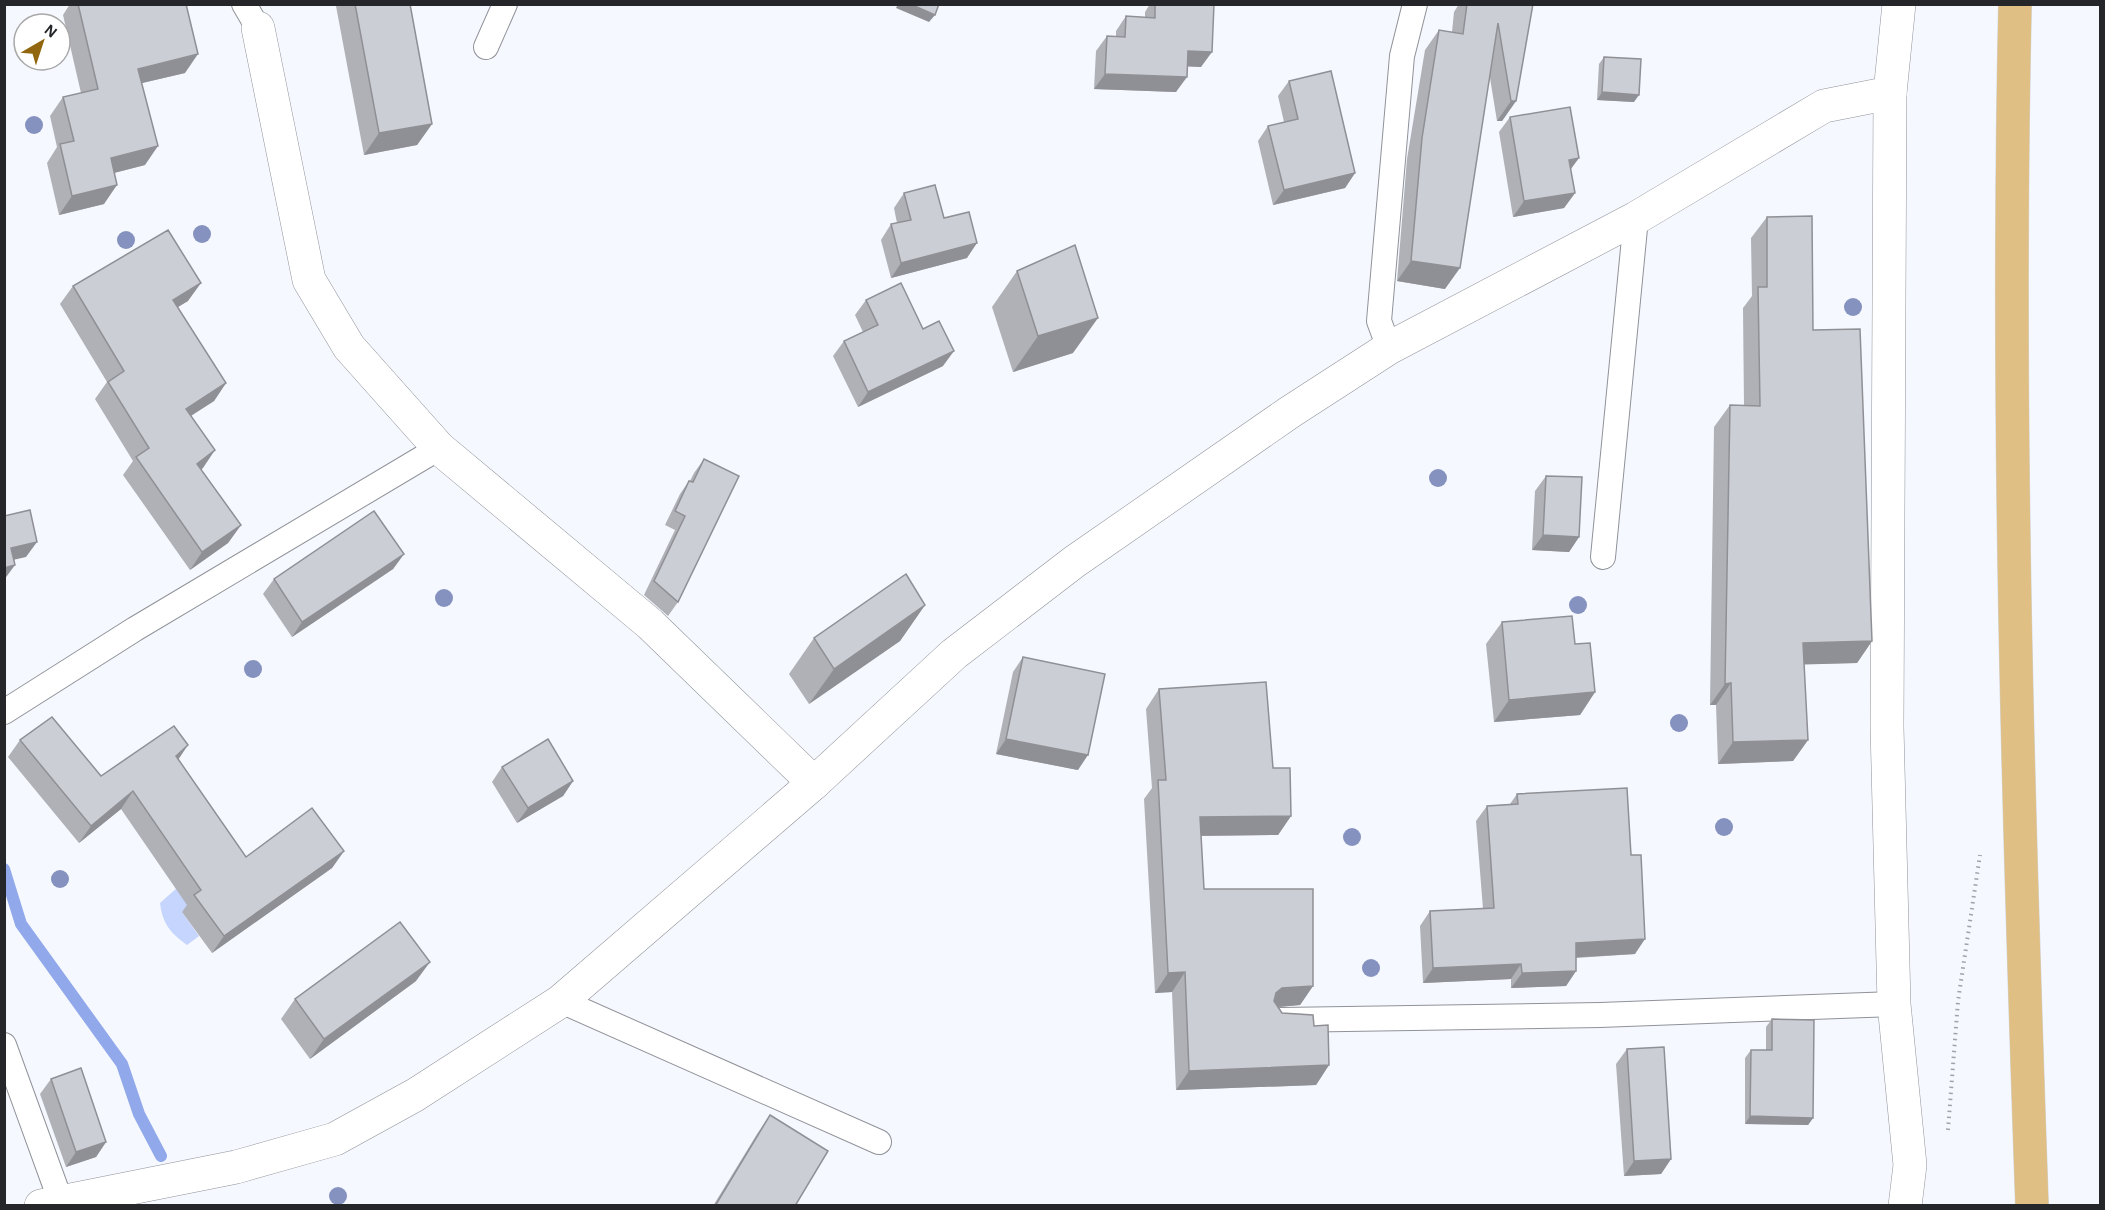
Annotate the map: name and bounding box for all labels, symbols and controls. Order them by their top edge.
north arrow [12,12,72,72]
text: N [41,21,60,41]

